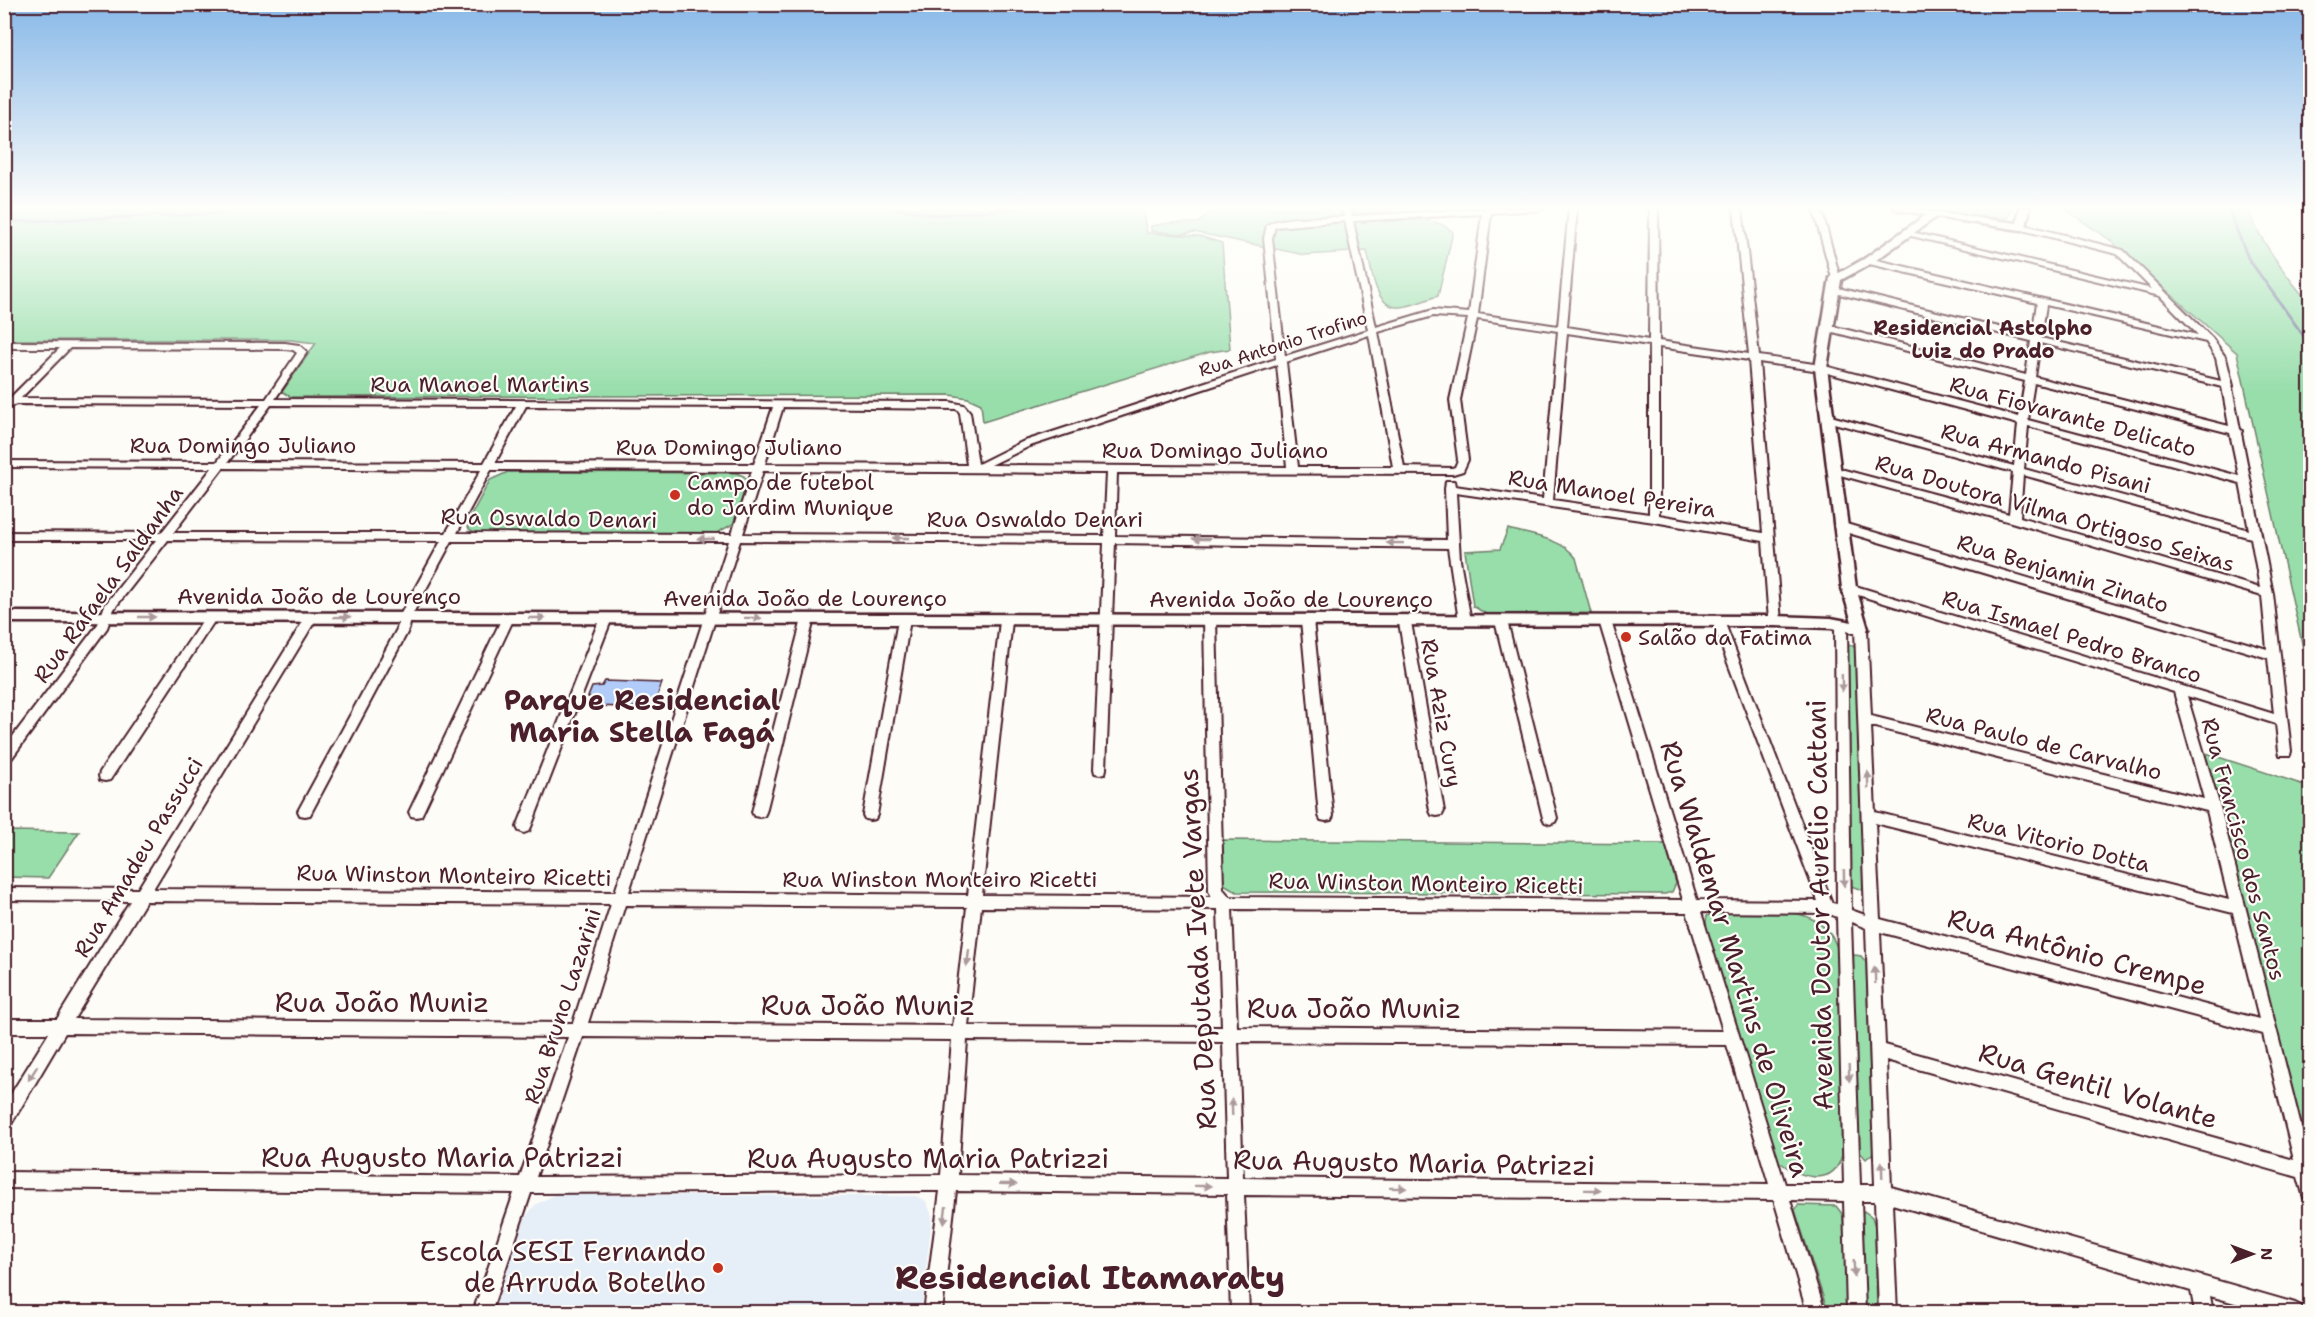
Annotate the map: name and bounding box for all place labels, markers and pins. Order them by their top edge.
place label: Campo de futebol do Jardim Munique [687,468,894,522]
marker: Campo de futebol do Jardim Munique [668,488,682,502]
place label: Salão da Fatima [1638,623,1812,652]
marker: Salão da Fatima [1619,630,1633,644]
place label: Escola SESI Fernando de Arruda Botelho [420,1233,706,1301]
marker: Escola SESI Fernando de Arruda Botelho [711,1261,725,1275]

